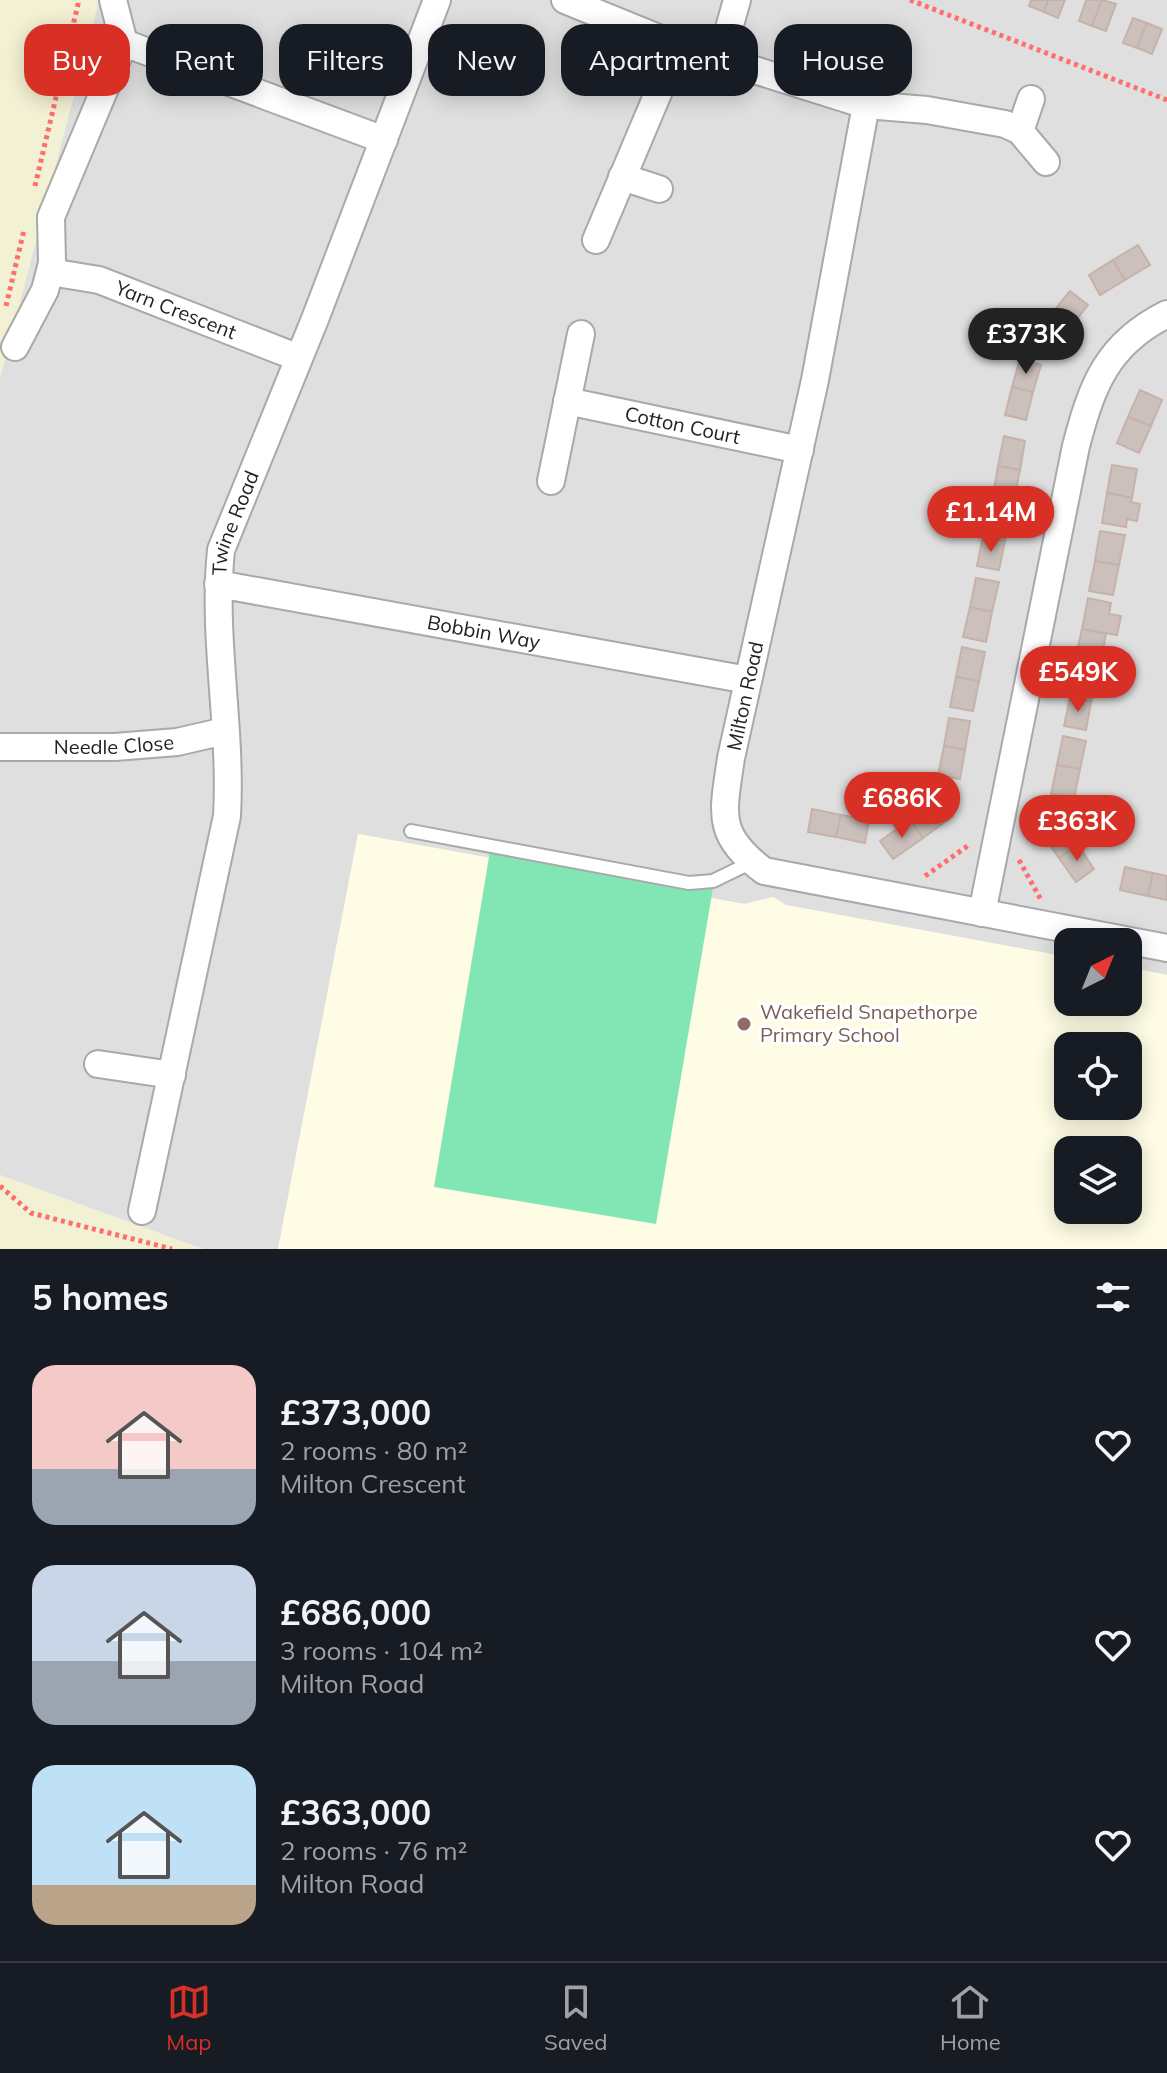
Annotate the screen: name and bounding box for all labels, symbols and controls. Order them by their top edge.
chip: Buy [24,24,130,96]
chip: Rent [146,24,263,96]
chip: Filters [279,24,412,96]
chip: New [428,24,545,96]
chip: Apartment [561,24,758,96]
chip: House [774,24,912,96]
street label: Yarn Crescent [111,274,240,344]
pin: £373K [970,308,1082,376]
text: £373K [986,317,1066,350]
street label: Cotton Court [623,401,742,449]
street label: Twine Road [206,467,264,576]
pin: £1.14M [926,486,1056,554]
text: £1.14M [945,495,1037,528]
street label: Bobbin Way [425,609,543,654]
street label: Milton Road [721,639,768,753]
pin: £549K [1022,646,1134,714]
text: £549K [1038,655,1118,688]
street label: Needle Close [54,729,175,759]
pin: £686K [846,772,958,840]
text: £686K [862,781,942,814]
pin: £363K [1021,795,1133,863]
text: £363K [1037,804,1117,837]
north arrow [1054,928,1142,1016]
map controls [1054,928,1142,1224]
place label: Wakefield Snapethorpe Primary School [760,999,978,1047]
marker: Wakefield Snapethorpe Primary School [735,1015,753,1033]
button: locate [1054,1032,1142,1120]
button: layers [1054,1136,1142,1224]
icon: filters [1091,1275,1135,1319]
text: 5 homes [32,1276,169,1319]
text: £373,000 [280,1391,431,1434]
icon: home [96,1397,192,1493]
icon: heart [1091,1423,1135,1467]
text: 2 rooms · 80 m² [280,1434,467,1467]
text: Milton Crescent [280,1467,466,1500]
text: £686,000 [280,1591,431,1634]
icon: home [96,1597,192,1693]
icon: heart [1091,1623,1135,1667]
text: 3 rooms · 104 m² [280,1634,483,1667]
text: Milton Road [280,1667,424,1700]
text: £363,000 [280,1791,431,1834]
icon: home [96,1797,192,1893]
icon: heart [1091,1823,1135,1867]
text: 2 rooms · 76 m² [280,1834,467,1867]
text: Milton Road [280,1867,424,1900]
tab: Map [166,1980,212,2056]
tab: Saved [544,1980,608,2056]
tab: Home [940,1980,1001,2056]

